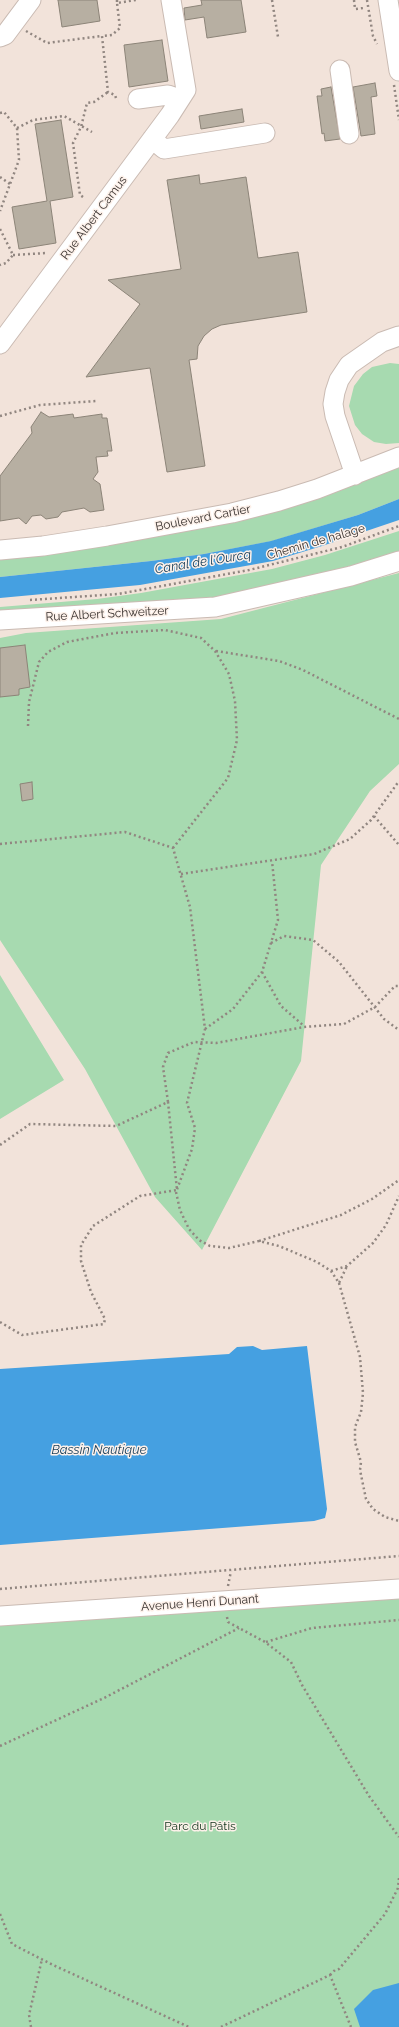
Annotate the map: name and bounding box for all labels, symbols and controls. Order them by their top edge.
street label: Rue Albert Camus [58,173,130,263]
street label: Boulevard Cartier [154,502,252,534]
street label: Chemin de halage [265,521,367,563]
water label: Canal de l'Ourcq [154,547,252,577]
street label: Rue Albert Schweitzer [45,604,169,624]
water label: Bassin Nautique [51,1442,147,1458]
street label: Avenue Henri Dunant [141,1592,259,1614]
park label: Parc du Pâtis [164,1819,236,1833]

